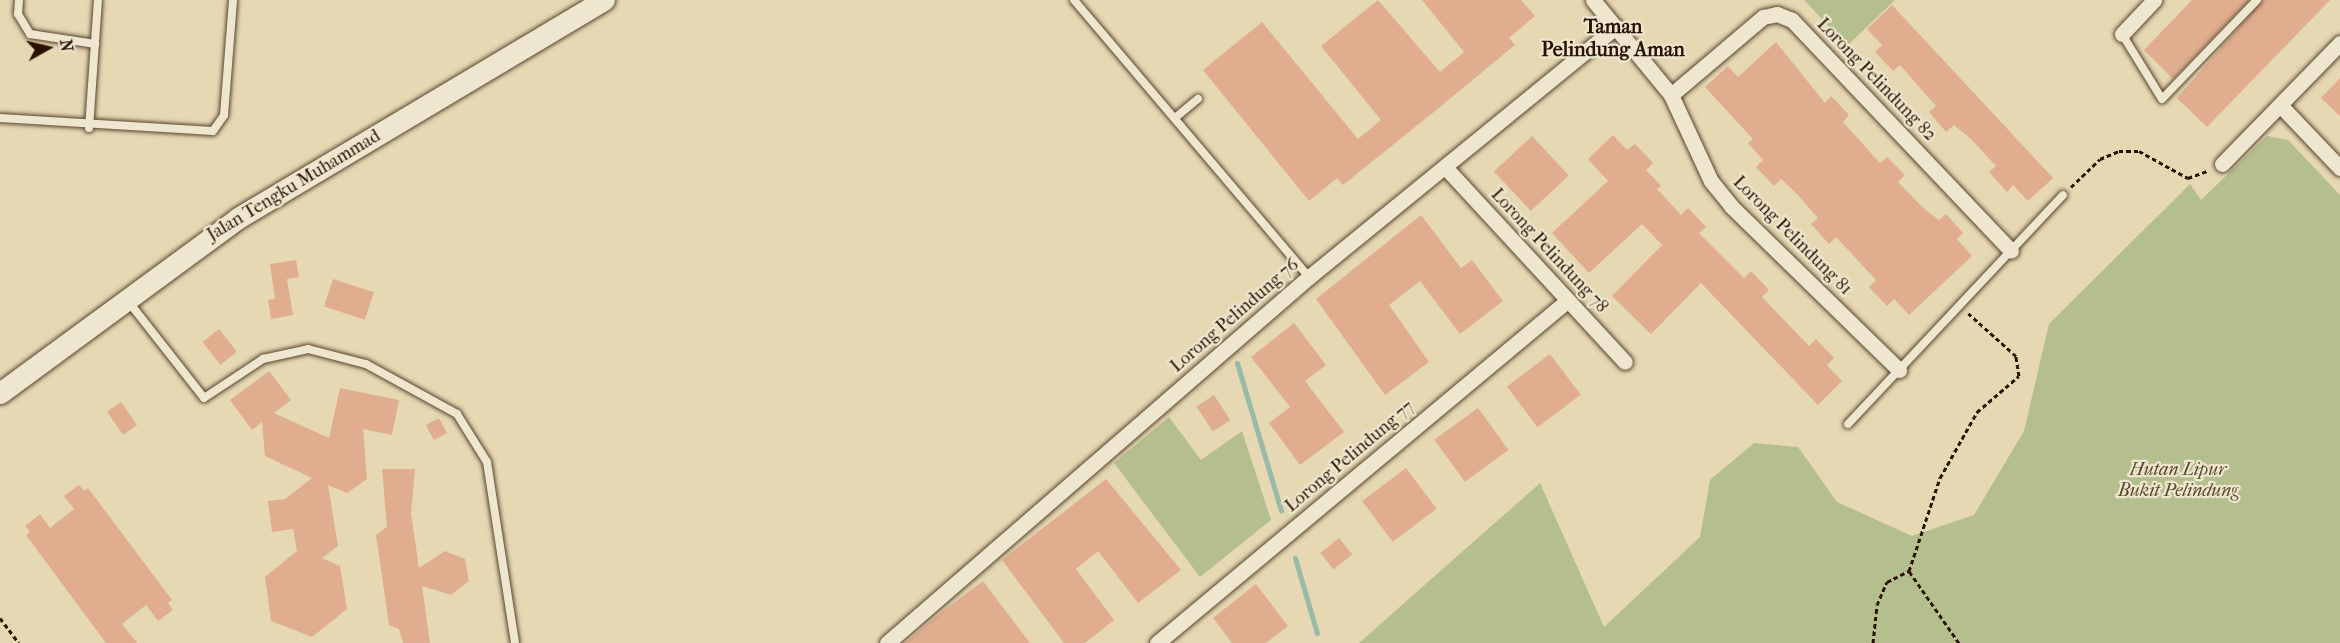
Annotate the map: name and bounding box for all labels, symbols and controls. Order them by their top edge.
district label: Taman Pelindung Aman [1541,14,1685,61]
street label: Lorong Pelindung 82 [1812,14,1940,146]
north arrow [18,18,78,78]
text: N [56,38,77,53]
street label: Jalan Tengku Muhammad [203,126,385,246]
street label: Lorong Pelindung 81 [1728,172,1856,300]
street label: Lorong Pelindung 78 [1486,184,1612,318]
street label: Lorong Pelindung 76 [1167,254,1303,378]
street label: Lorong Pelindung 77 [1281,397,1419,517]
park label: Hutan Lipur Bukit Pelindung [2118,460,2238,502]

